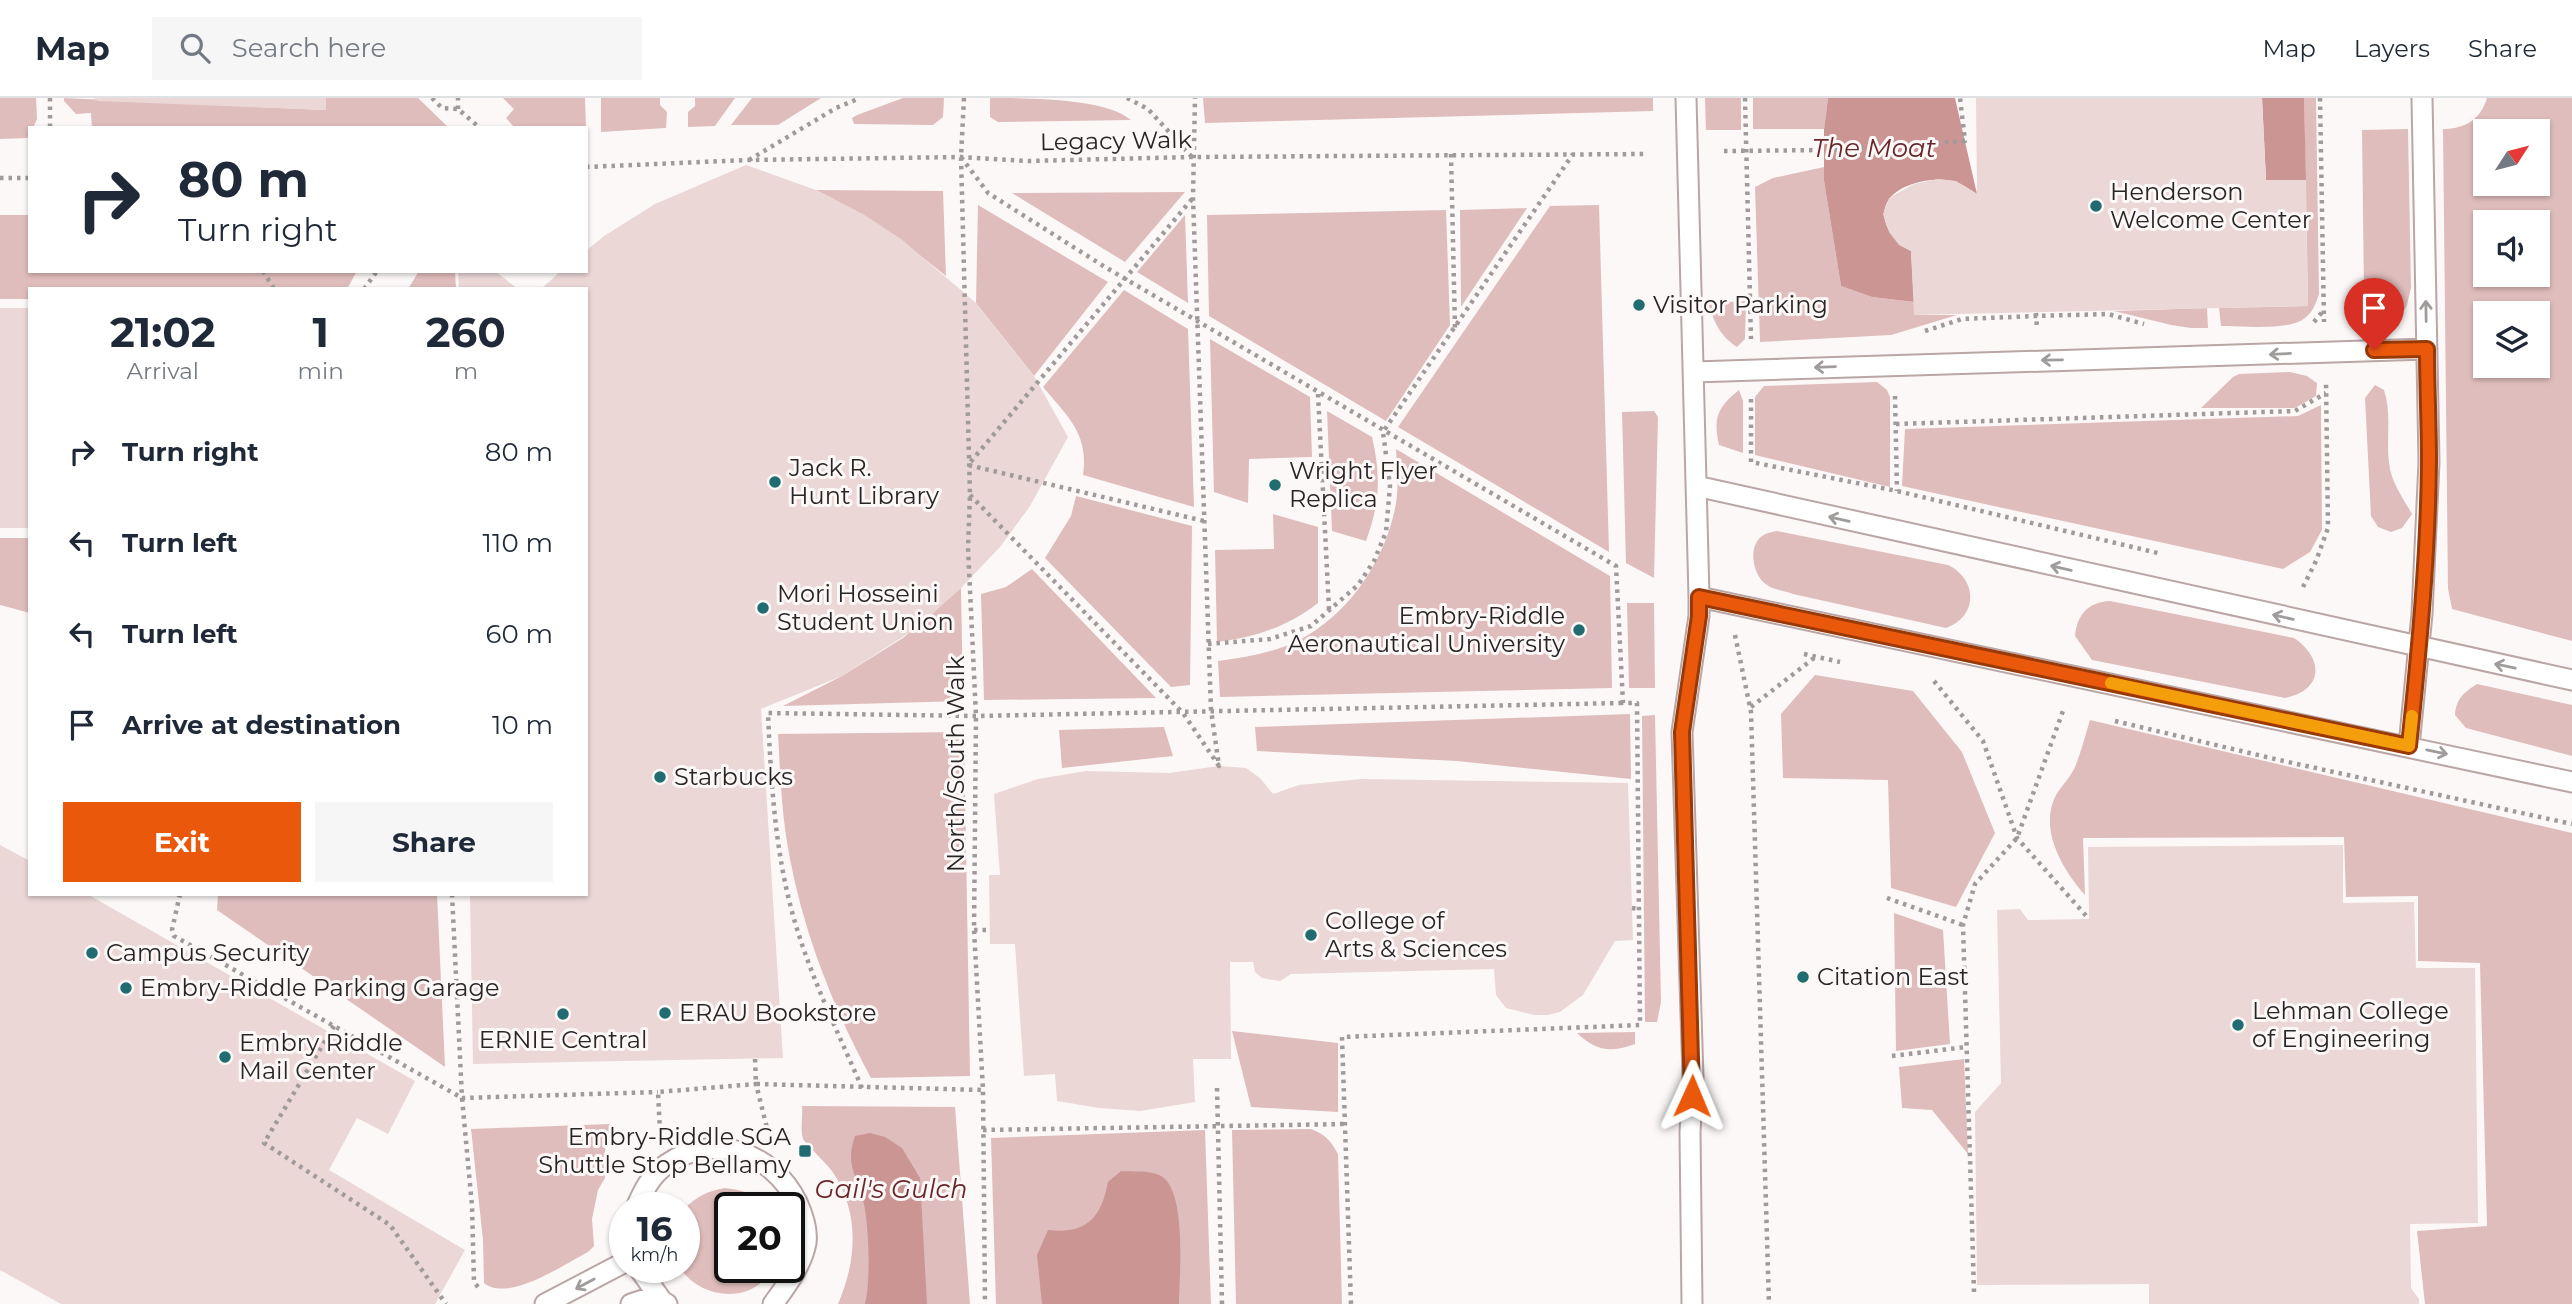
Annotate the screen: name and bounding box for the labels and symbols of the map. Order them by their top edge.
north arrow [2473,119,2550,196]
street label: Legacy Walk [1040,125,1193,156]
water label: The Moat [1812,132,1937,164]
place label: Henderson Welcome Center [2110,177,2312,234]
marker: Henderson Welcome Center [2088,198,2104,214]
pin [2344,278,2404,350]
place label: Visitor Parking [1653,290,1828,319]
marker: Visitor Parking [1631,297,1647,313]
one-way arrow [2419,300,2433,323]
one-way arrow [2269,348,2292,361]
one-way arrow [2041,354,2064,367]
one-way arrow [1814,360,1837,374]
place label: Jack R. Hunt Library [788,453,939,510]
place label: Wright Flyer Replica [1289,456,1438,513]
marker: Jack R. Hunt Library [767,474,783,490]
marker: Wright Flyer Replica [1267,477,1283,493]
one-way arrow [1828,511,1851,525]
one-way arrow [2050,560,2073,574]
place label: Mori Hosseini Student Union [777,579,954,636]
marker: Mori Hosseini Student Union [755,600,771,616]
place label: Embry-Riddle Aeronautical University [1288,601,1565,658]
one-way arrow [2272,610,2295,624]
marker: Embry-Riddle Aeronautical University [1571,622,1587,638]
street label: North/South Walk [941,655,970,872]
one-way arrow [2494,659,2517,672]
one-way arrow [2425,746,2448,760]
place label: Starbucks [674,762,793,791]
marker: Starbucks [652,769,668,785]
place label: College of Arts & Sciences [1325,906,1507,963]
marker: College of Arts & Sciences [1303,927,1319,943]
place label: Campus Security [106,938,309,967]
marker: Campus Security [84,945,100,961]
place label: Citation East [1817,962,1969,991]
marker: Citation East [1795,969,1811,985]
place label: Embry-Riddle Parking Garage [140,973,499,1002]
marker: Embry-Riddle Parking Garage [118,980,134,996]
place label: Lehman College of Engineering [2252,996,2449,1053]
place label: ERAU Bookstore [679,998,877,1027]
marker: ERAU Bookstore [657,1005,673,1021]
marker: ERNIE Central [555,1006,571,1022]
marker: Lehman College of Engineering [2230,1017,2246,1033]
place label: ERNIE Central [479,1025,647,1054]
place label: Embry Riddle Mail Center [239,1028,403,1085]
marker: Embry Riddle Mail Center [217,1049,233,1065]
position arrow [1655,1059,1729,1133]
place label: Embry-Riddle SGA Shuttle Stop Bellamy [538,1122,792,1179]
marker: Embry-Riddle SGA Shuttle Stop Bellamy [797,1143,813,1159]
water label: Gail's Gulch [814,1173,968,1205]
speed limit sign: 20 [714,1192,805,1283]
one-way arrow [576,1277,596,1291]

